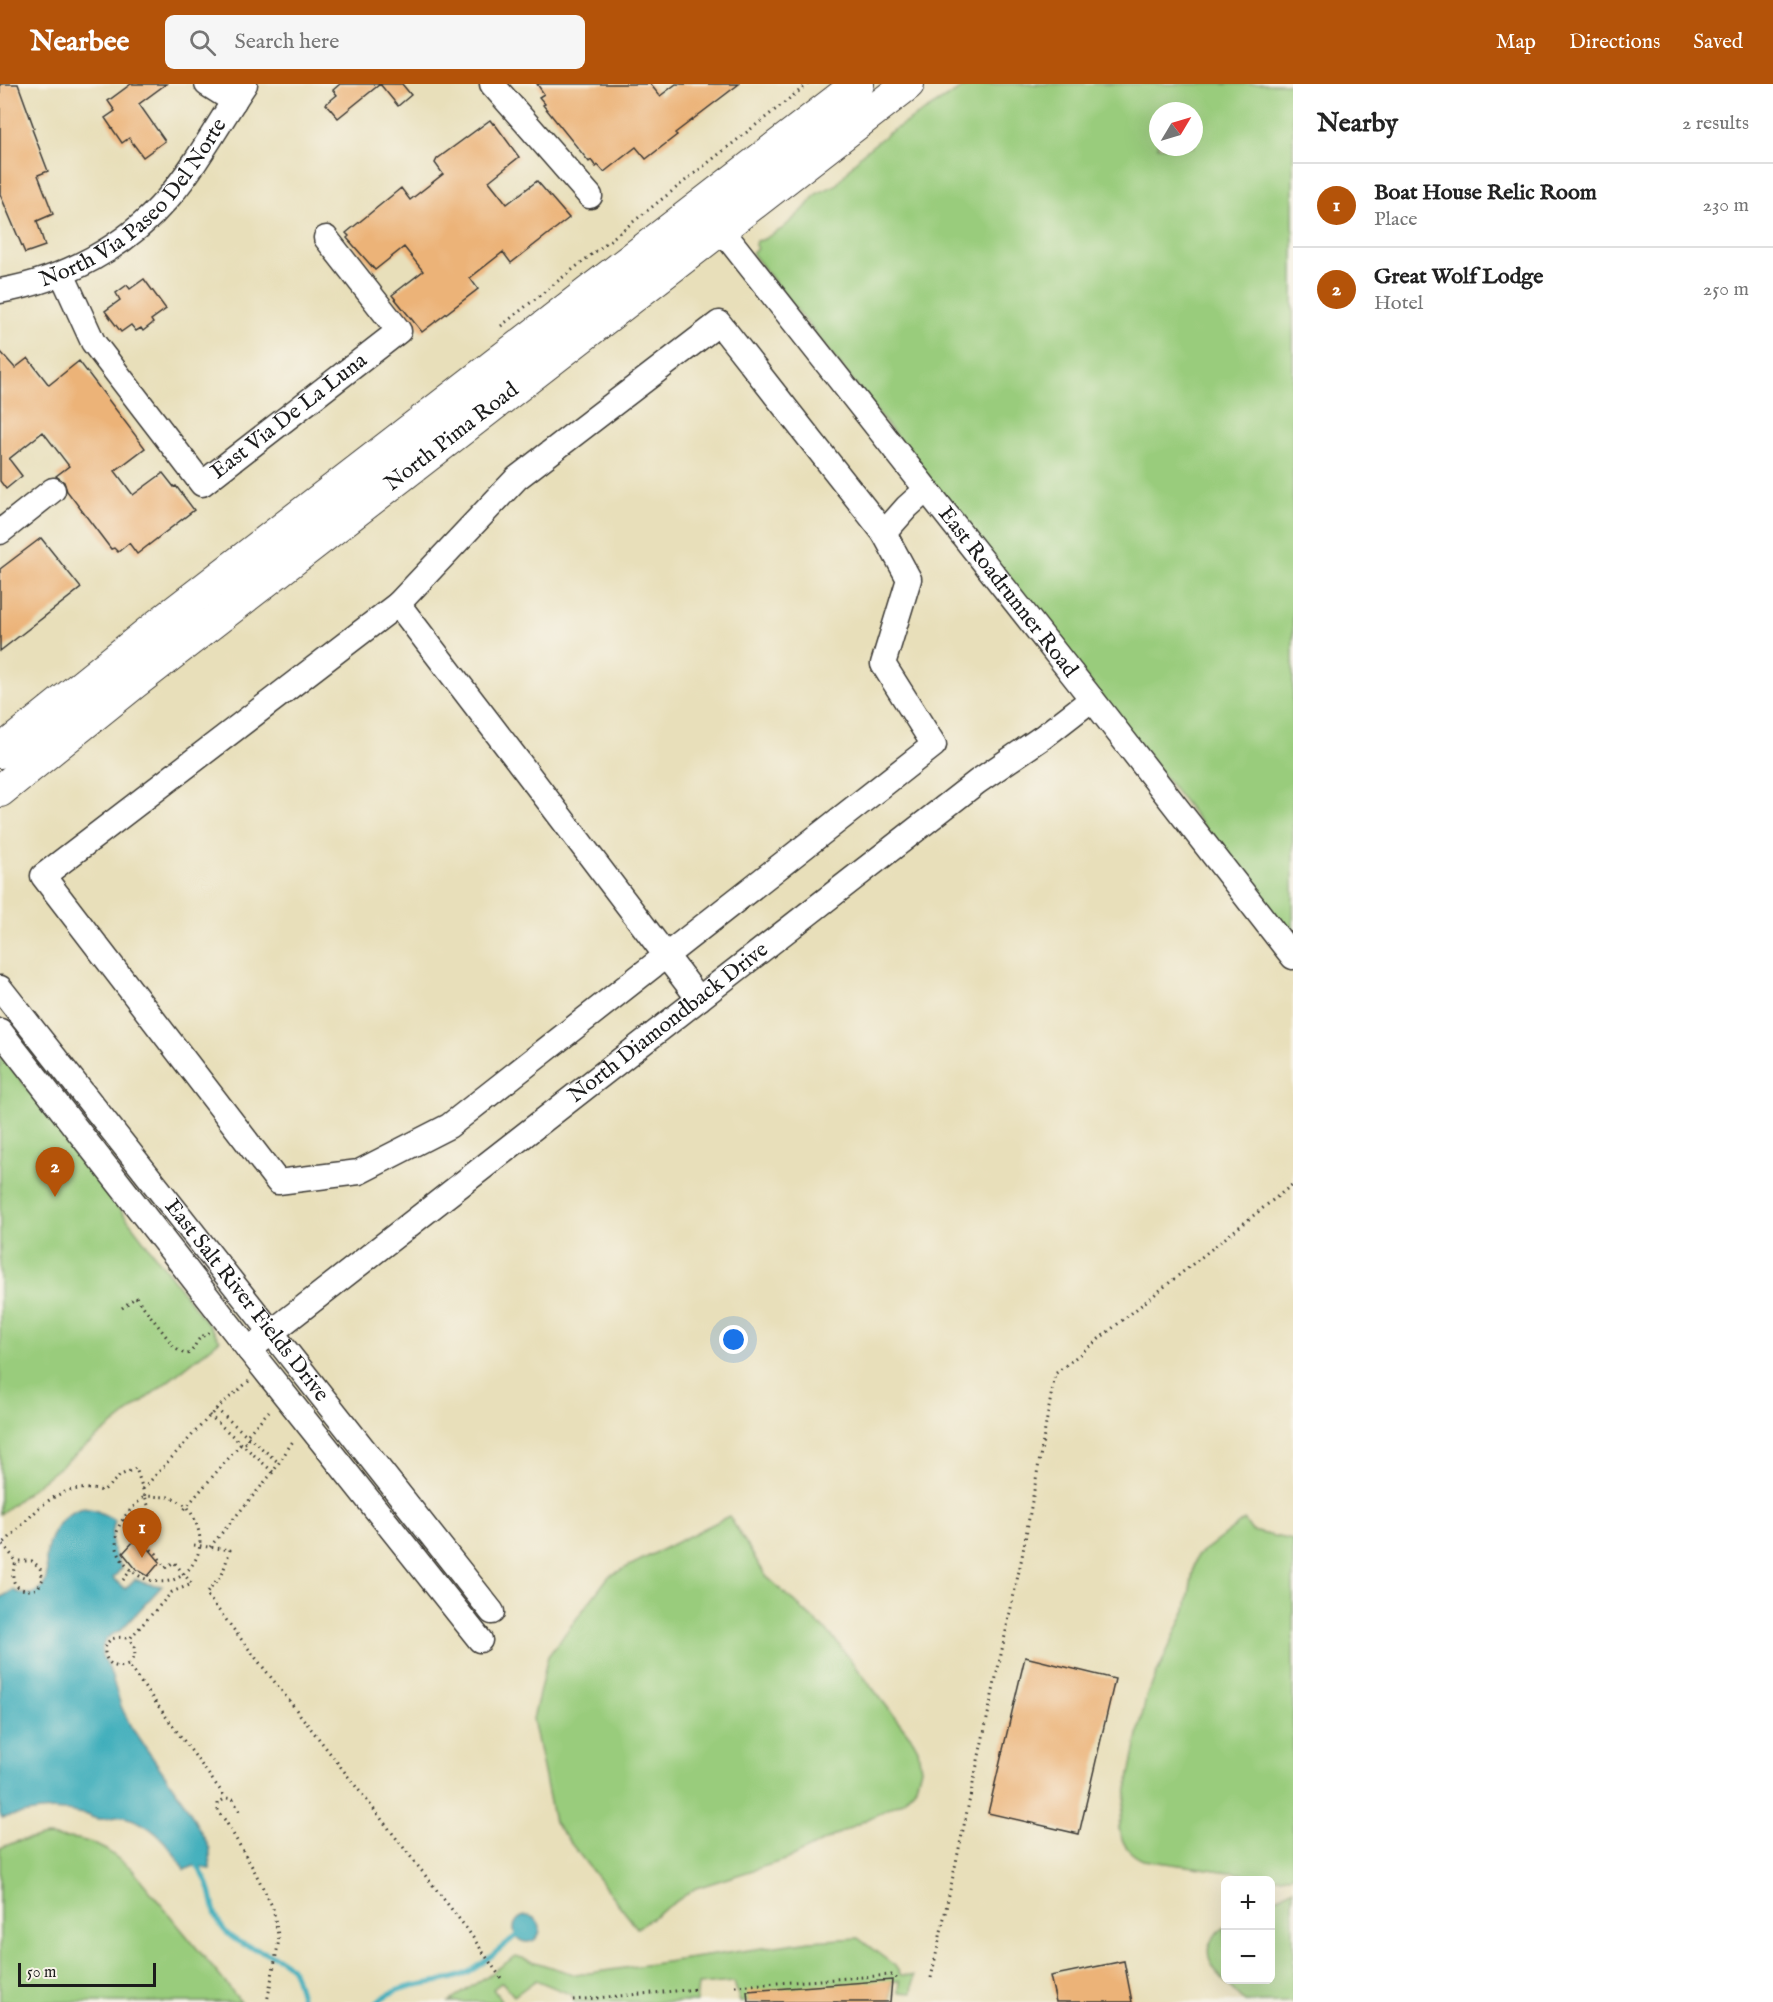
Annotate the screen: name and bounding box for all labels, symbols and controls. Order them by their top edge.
search box [165,15,585,69]
text: Nearbee [30,25,129,60]
icon: search [186,26,219,59]
text: Search here [234,28,339,56]
text: Map [1496,29,1536,56]
text: Directions [1569,29,1660,56]
text: Saved [1693,29,1743,56]
north arrow [1149,102,1203,156]
text: Nearby [1317,107,1398,140]
text: 2 results [1682,111,1749,136]
street label: North Via Paseo Del Norte [36,113,234,294]
text: Boat House Relic Room [1374,179,1597,207]
text: 1 [1333,193,1340,218]
text: 230 m [1703,193,1749,218]
text: Place [1374,207,1417,232]
text: Great Wolf Lodge [1374,263,1543,291]
text: 2 [1332,277,1341,302]
text: 250 m [1703,277,1749,302]
text: Hotel [1374,291,1423,316]
street label: East Via De La Luna [205,347,373,486]
street label: North Pima Road [379,376,525,498]
street label: East Roadrunner Road [931,501,1084,684]
street label: North Diamondback Drive [563,936,774,1110]
pin: 2 [36,1148,74,1197]
street label: East Salt River Fields Drive [158,1194,335,1408]
your location [719,1325,748,1354]
pin: 1 [122,1508,162,1558]
map controls [1221,1876,1275,1984]
button: + [1221,1876,1275,1930]
button: − [1221,1930,1275,1984]
scale bar [18,1960,156,1988]
text: 50 m [27,1963,56,1983]

